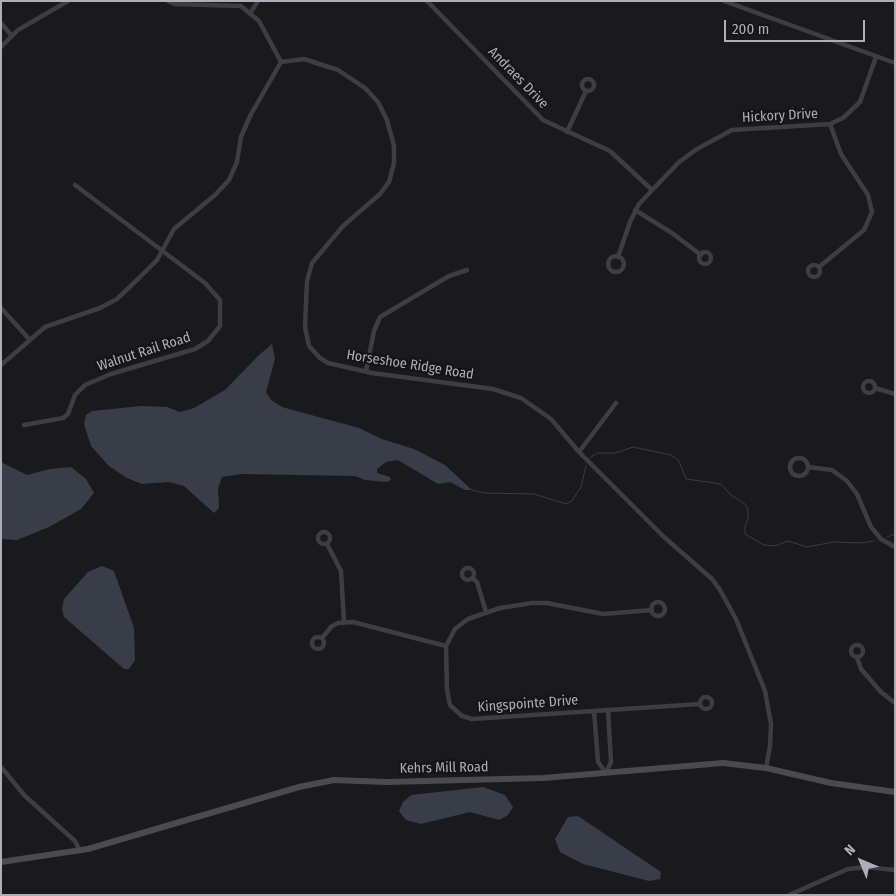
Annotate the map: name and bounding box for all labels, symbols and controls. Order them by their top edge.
scale bar [726,10,867,42]
text: 200 m [732,20,769,38]
street label: Andraes Drive [484,44,552,112]
street label: Hickory Drive [742,106,818,126]
street label: Walnut Rail Road [95,329,193,375]
street label: Horseshoe Ridge Road [345,347,475,383]
street label: Kingspointe Drive [477,692,579,716]
street label: Kehrs Mill Road [400,759,488,777]
north arrow [836,836,886,886]
text: N [841,841,859,859]

